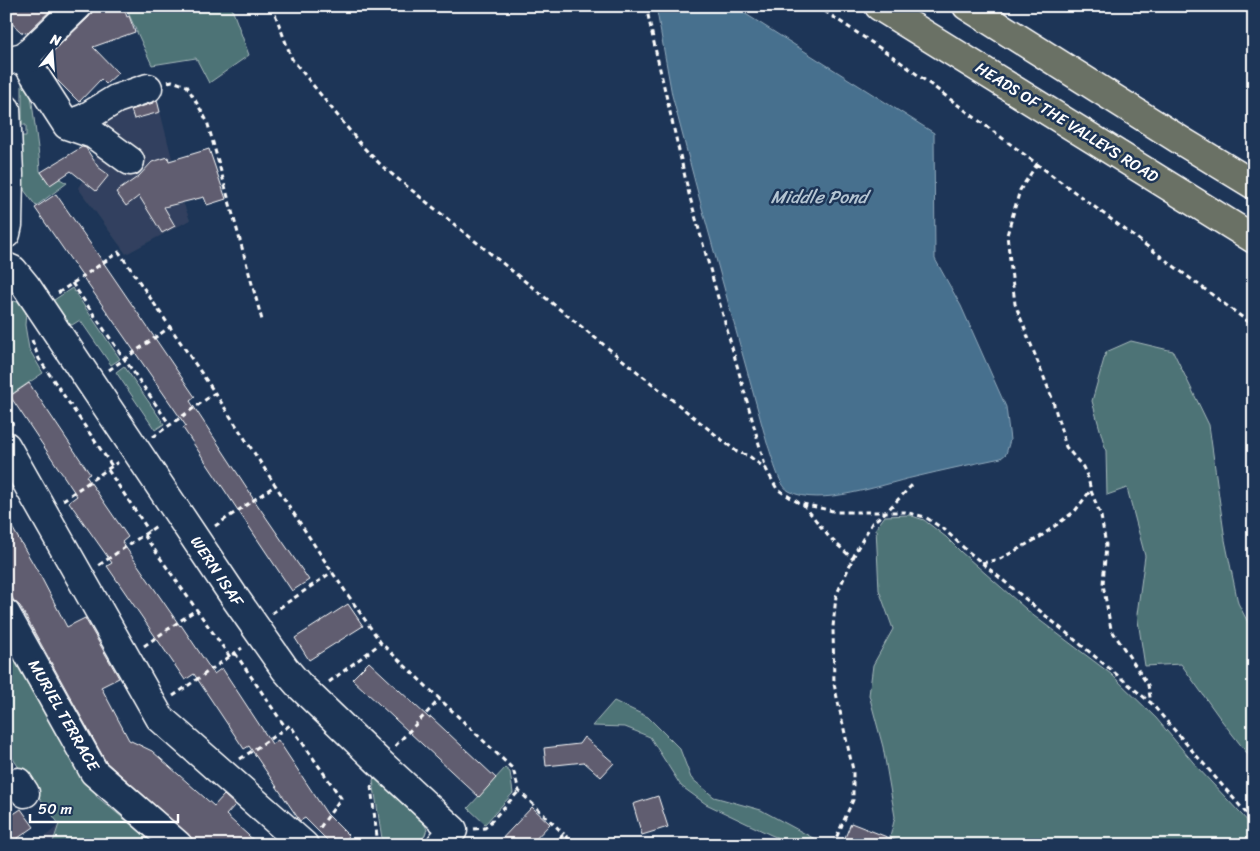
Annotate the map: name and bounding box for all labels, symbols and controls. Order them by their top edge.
text: N [46,26,64,54]
north arrow [28,28,78,78]
street label: HEADS OF THE VALLEYS ROAD [969,54,1165,191]
water label: Middle Pond [771,181,872,213]
street label: WERN ISAF [182,530,252,614]
street label: MURIEL TERRACE [20,654,108,777]
scale bar [30,791,178,823]
text: 50 m [38,796,73,822]

